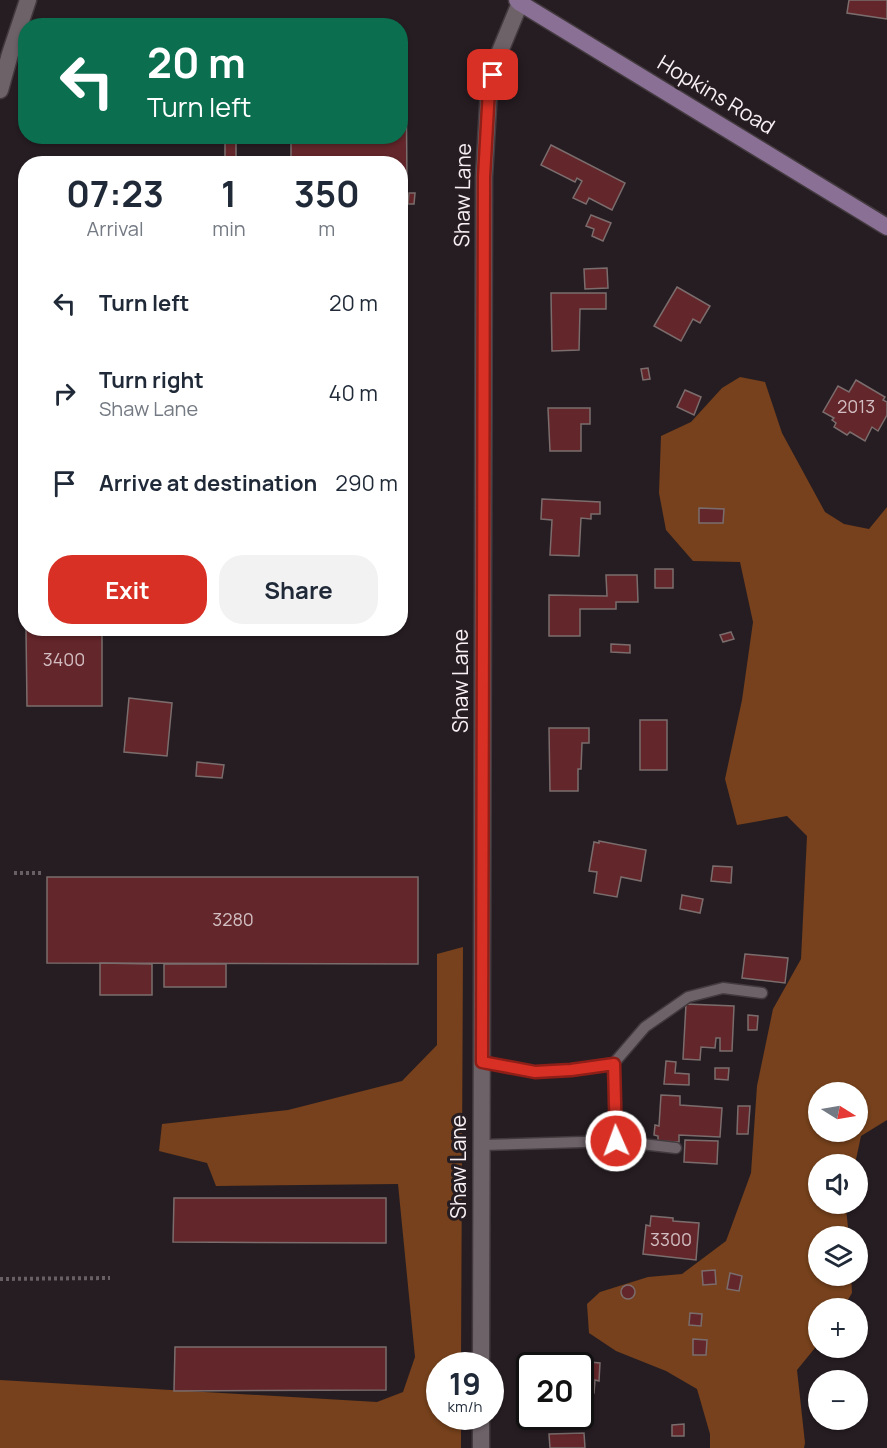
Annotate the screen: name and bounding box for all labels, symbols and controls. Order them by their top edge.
text: 20 m [147,33,246,91]
icon: left [48,42,126,120]
street label: Hopkins Road [653,48,780,140]
pin [467,49,518,100]
icon: arrive [476,58,509,91]
text: Turn left [147,88,251,125]
street label: Shaw Lane [447,143,477,247]
text: 07:23 [66,169,164,218]
text: 1 [221,169,237,218]
text: 350 [294,169,360,218]
text: Arrival [87,215,144,242]
text: min [212,215,246,242]
text: m [318,215,335,242]
icon: left [48,287,81,320]
text: Turn left [99,288,189,318]
text: 20 m [329,288,378,318]
text: Turn right [99,365,204,395]
icon: right [48,377,81,410]
text: 40 m [329,378,378,408]
house number: 2013 [837,394,875,418]
text: Shaw Lane [99,395,198,422]
icon: arrive [48,467,81,500]
text: Arrive at destination [99,468,317,498]
text: 290 m [335,468,398,498]
button: Exit [48,555,207,624]
button: Share [219,555,378,624]
street label: Shaw Lane [446,629,474,733]
house number: 3400 [43,647,85,671]
house number: 3280 [212,907,254,931]
north arrow [808,1082,868,1142]
map controls [808,1082,868,1430]
position arrow [584,1109,648,1173]
street label: Shaw Lane [444,1115,472,1219]
button: sound [808,1154,868,1214]
button: layers [808,1226,868,1286]
house number: 3300 [650,1227,692,1251]
button: + [808,1298,868,1358]
speed limit sign: 20 [516,1352,594,1430]
text: 19 [449,1363,481,1404]
button: − [808,1370,868,1430]
text: km/h [448,1396,482,1417]

